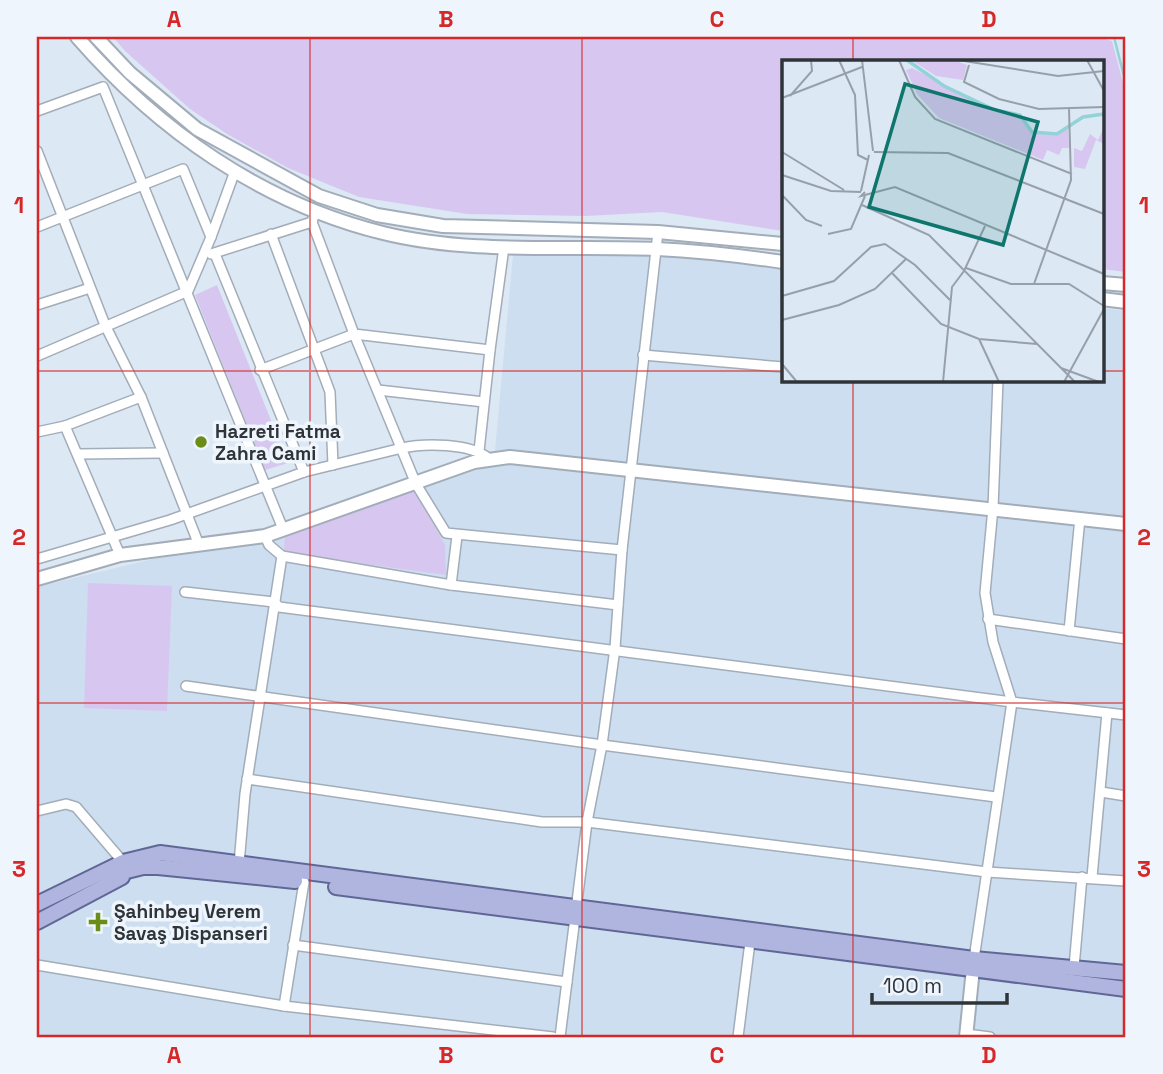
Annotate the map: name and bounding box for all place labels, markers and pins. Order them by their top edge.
place label: Hazreti Fatma Zahra Cami [215,419,341,466]
marker: Hazreti Fatma Zahra Cami [193,434,209,450]
place label: Şahinbey Verem Savaş Dispanseri [114,899,268,946]
marker: Şahinbey Verem Savaş Dispanseri [88,912,108,932]

